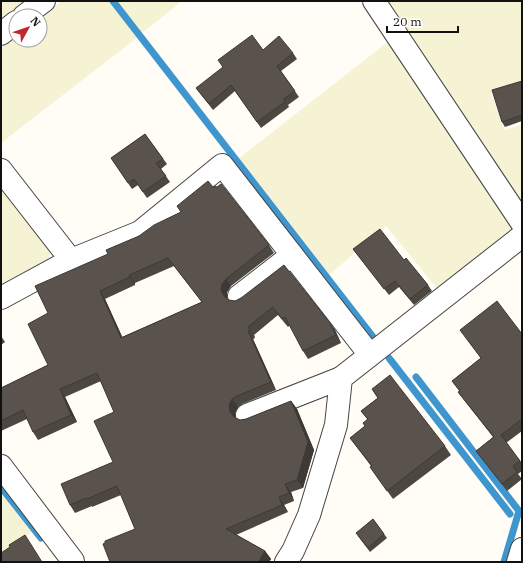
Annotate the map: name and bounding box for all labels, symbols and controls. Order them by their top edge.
north arrow [8,8,48,48]
scale bar [387,8,458,34]
text: N [28,14,44,30]
text: 20 m [393,14,422,29]

